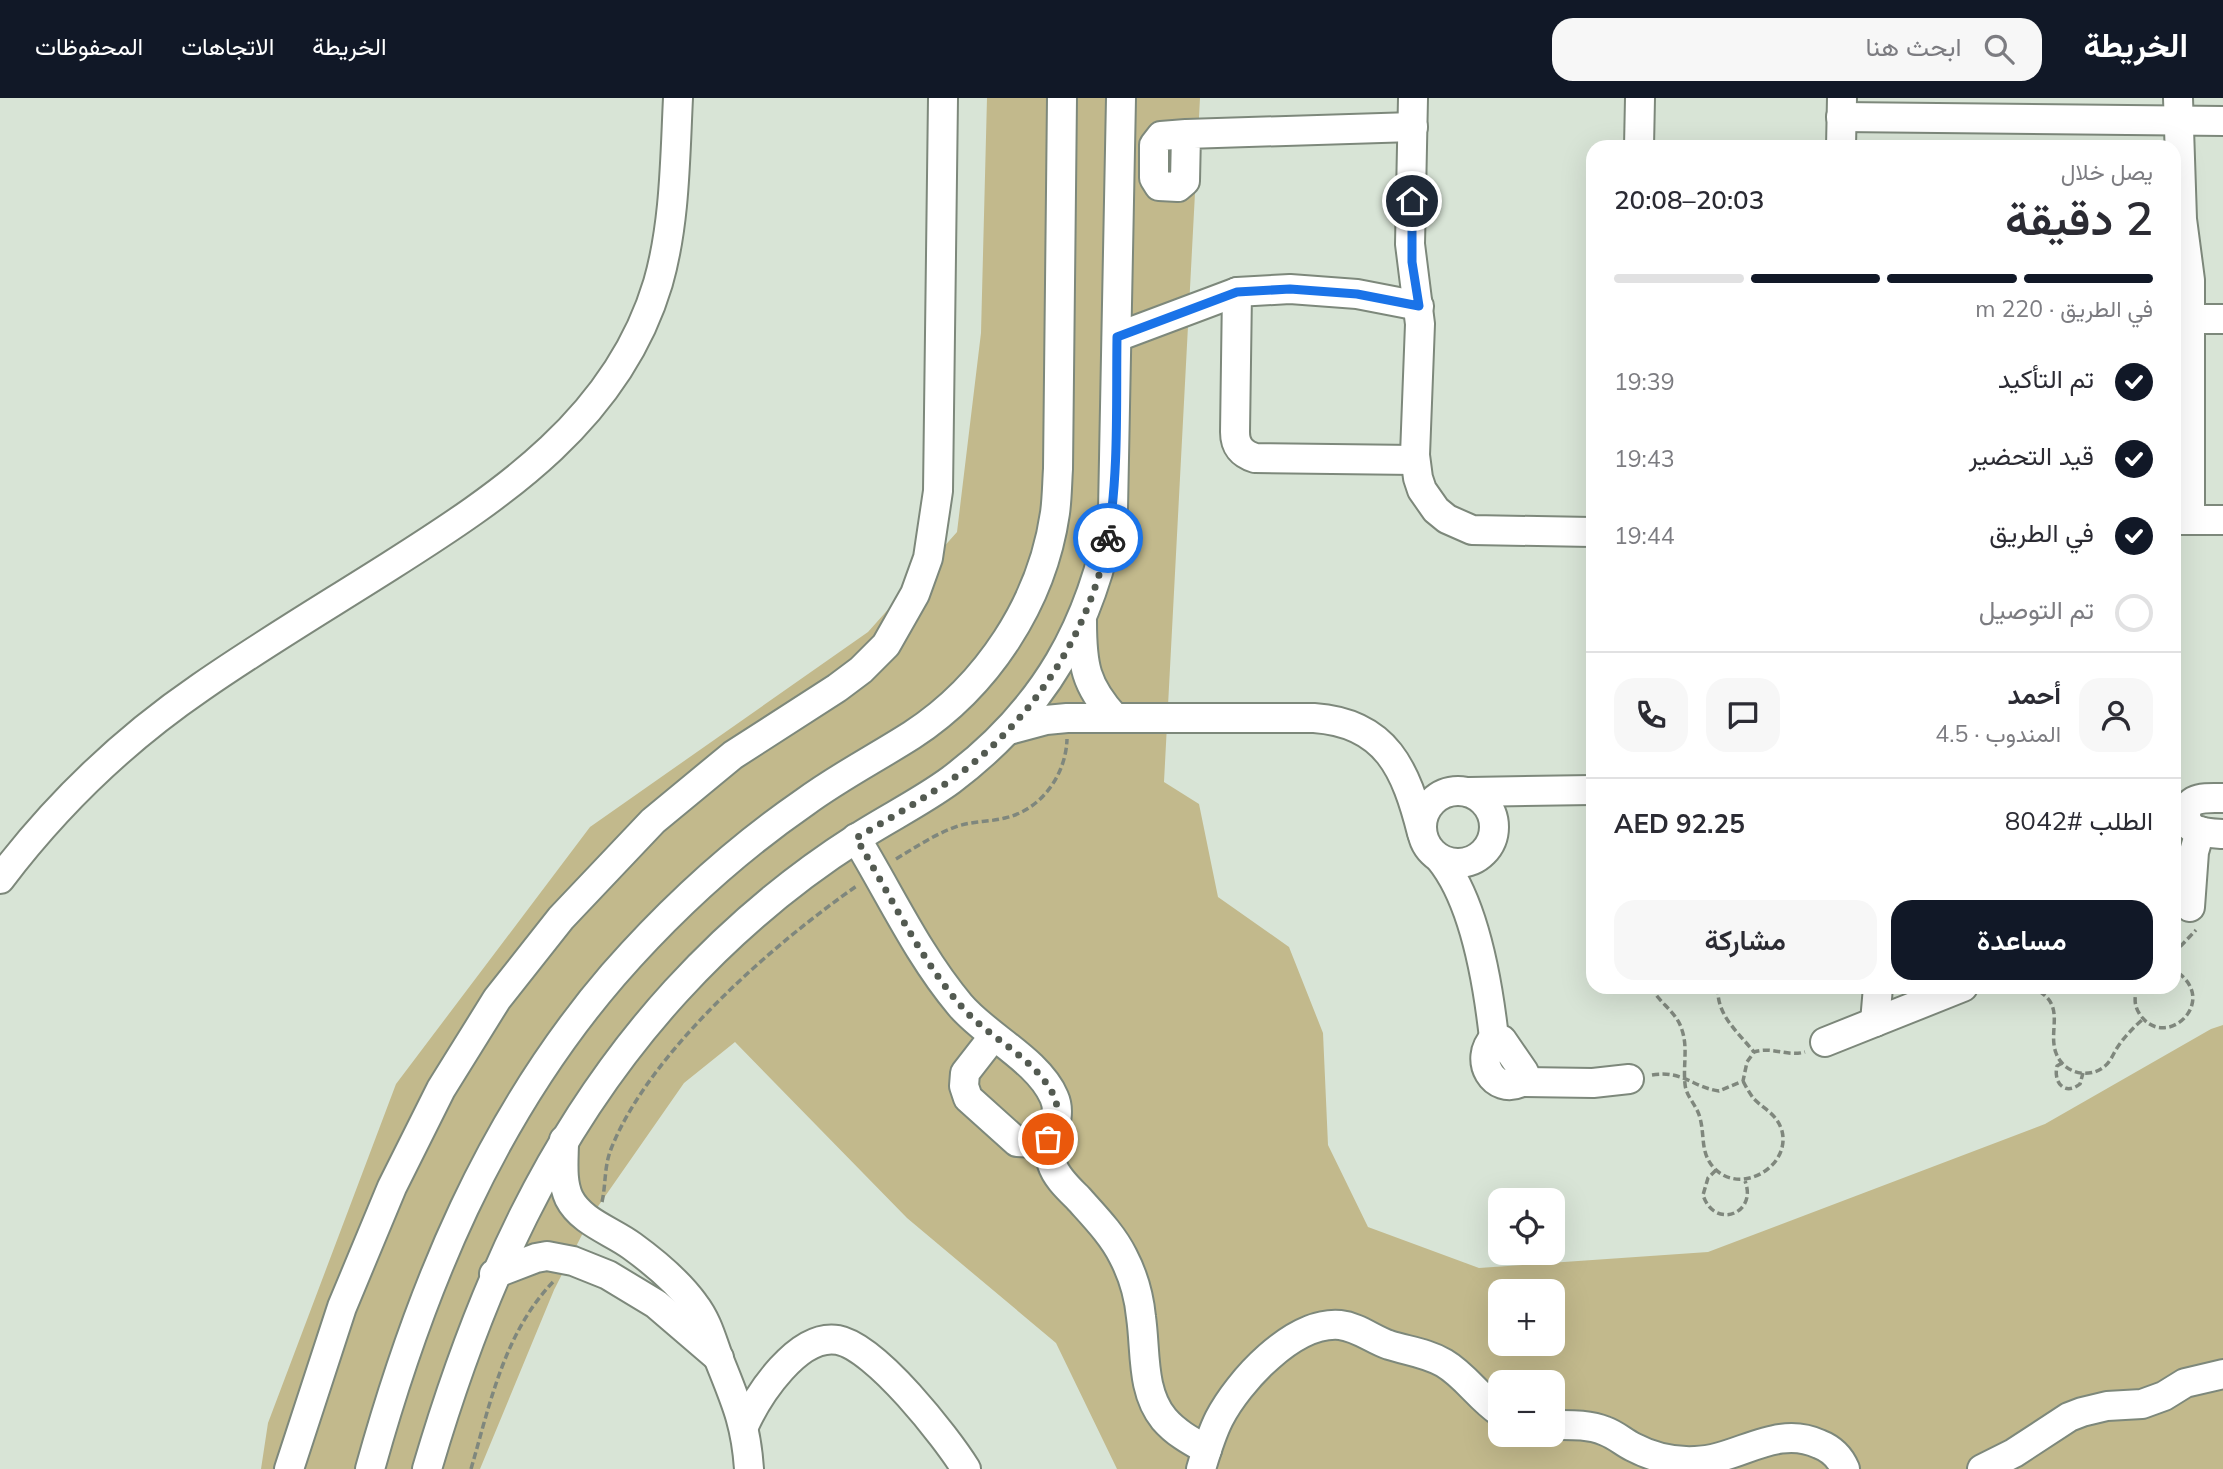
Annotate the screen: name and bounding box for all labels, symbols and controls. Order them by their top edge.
search box [1552,18,2042,81]
text: الخريطة [2084,24,2188,65]
text: ابحث هنا [1866,30,1962,63]
icon: search [1980,30,2018,68]
text: المحفوظات [35,31,143,61]
text: الاتجاهات [181,31,274,61]
text: الخريطة [312,31,387,61]
text: يصل خلال [2061,157,2153,186]
pin [1382,171,1442,231]
icon: home [1393,182,1431,220]
text: 20:03–20:08 [1614,183,1764,216]
text: 2 دقيقة [2005,189,2153,247]
text: في الطريق · 220 m [1975,294,2153,323]
text: تم التأكيد [1998,362,2094,395]
icon: check [2115,363,2153,401]
text: 19:39 [1614,367,1674,396]
text: قيد التحضير [1969,439,2094,472]
icon: check [2115,440,2153,478]
text: 19:43 [1614,444,1674,473]
courier [1073,503,1143,573]
text: في الطريق [1989,516,2094,549]
icon: check [2115,517,2153,555]
icon: bike [1089,519,1127,557]
text: 19:44 [1614,521,1674,550]
text: تم التوصيل [1979,593,2094,626]
button: phone [1614,678,1688,752]
button: chat [1706,678,1780,752]
text: أحمد [2008,678,2061,711]
button: person [2079,678,2153,752]
text: المندوب · 4.5 [1935,719,2061,748]
text: الطلب #8042 [2005,804,2153,837]
text: AED 92.25 [1614,807,1745,840]
button: مشاركة [1614,900,1877,980]
button: مساعدة [1891,900,2153,980]
pin [1018,1109,1078,1169]
icon: bag [1029,1120,1067,1158]
map controls [1488,1188,1565,1447]
button: locate [1488,1188,1565,1265]
button: + [1488,1279,1565,1356]
button: − [1488,1370,1565,1447]

